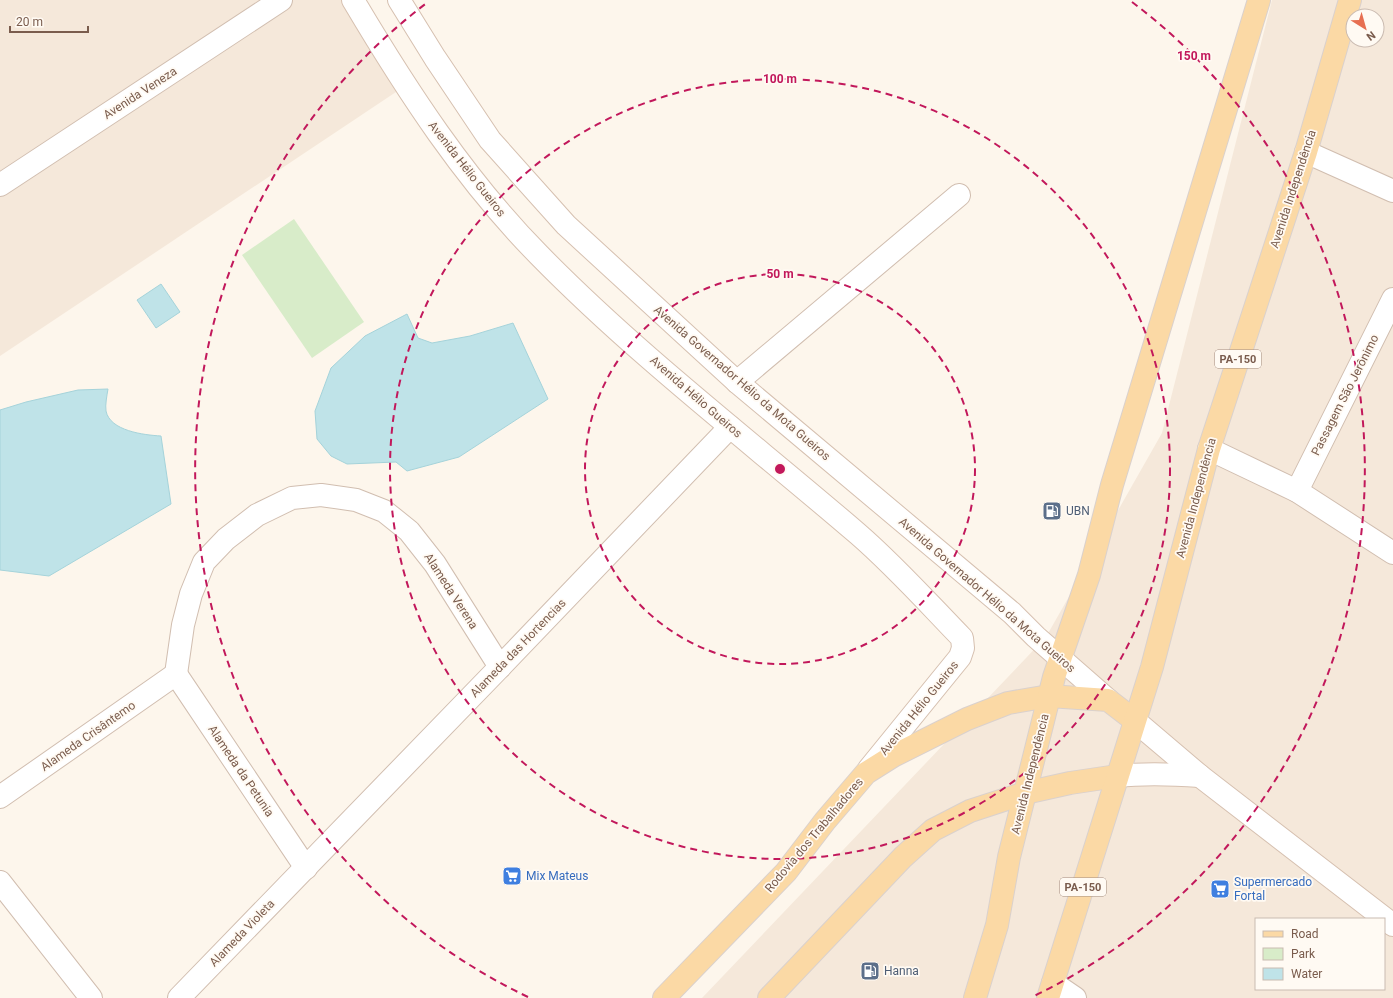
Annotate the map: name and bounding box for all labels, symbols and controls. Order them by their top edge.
scale bar [10,8,88,34]
north arrow [1345,8,1385,48]
text: 20 m [16,15,43,29]
text: N [1364,28,1378,43]
text: 150 m [1177,49,1211,63]
street label: Avenida Veneza [101,64,179,122]
text: 100 m [763,72,797,86]
street label: Avenida Hélio Gueiros [425,119,509,219]
street label: Avenida Independência [1267,128,1319,250]
text: 50 m [766,267,794,281]
street label: Avenida Governador Hélio da Mota Gueiros [651,303,833,463]
street label: Passagem São Jerônimo [1308,332,1382,458]
road number: PA-150 [1215,350,1261,368]
street label: Avenida Hélio Gueiros [647,353,745,441]
street label: Avenida Independência [1173,436,1219,560]
centre of rings [773,462,787,476]
fuel station icon: UBN [1041,500,1063,522]
place label: UBN [1066,504,1090,518]
street label: Avenida Governador Hélio da Mota Gueiros [896,515,1078,675]
street label: Alameda Verena [421,550,481,632]
street label: Alameda das Hortencias [467,596,569,700]
street label: Avenida Hélio Gueiros [877,658,961,758]
street label: Alameda Crisântemo [38,698,138,774]
street label: Avenida Independência [1008,712,1052,836]
street label: Alameda da Petunia [205,723,277,819]
street label: Rodovia dos Trabalhadores [762,775,866,895]
supermarket icon: Mix Mateus [501,865,523,887]
place label: Mix Mateus [526,869,588,883]
place label: Supermercado Fortal [1234,875,1312,903]
road number: PA-150 [1060,878,1106,896]
supermarket icon: Supermercado Fortal [1209,878,1231,900]
street label: Alameda Violeta [207,897,277,969]
legend [1255,918,1385,990]
text: Road [1291,927,1319,941]
text: Park [1291,947,1316,961]
fuel station icon: Hanna [859,960,881,982]
place label: Hanna [884,964,919,978]
text: Water [1291,967,1322,981]

